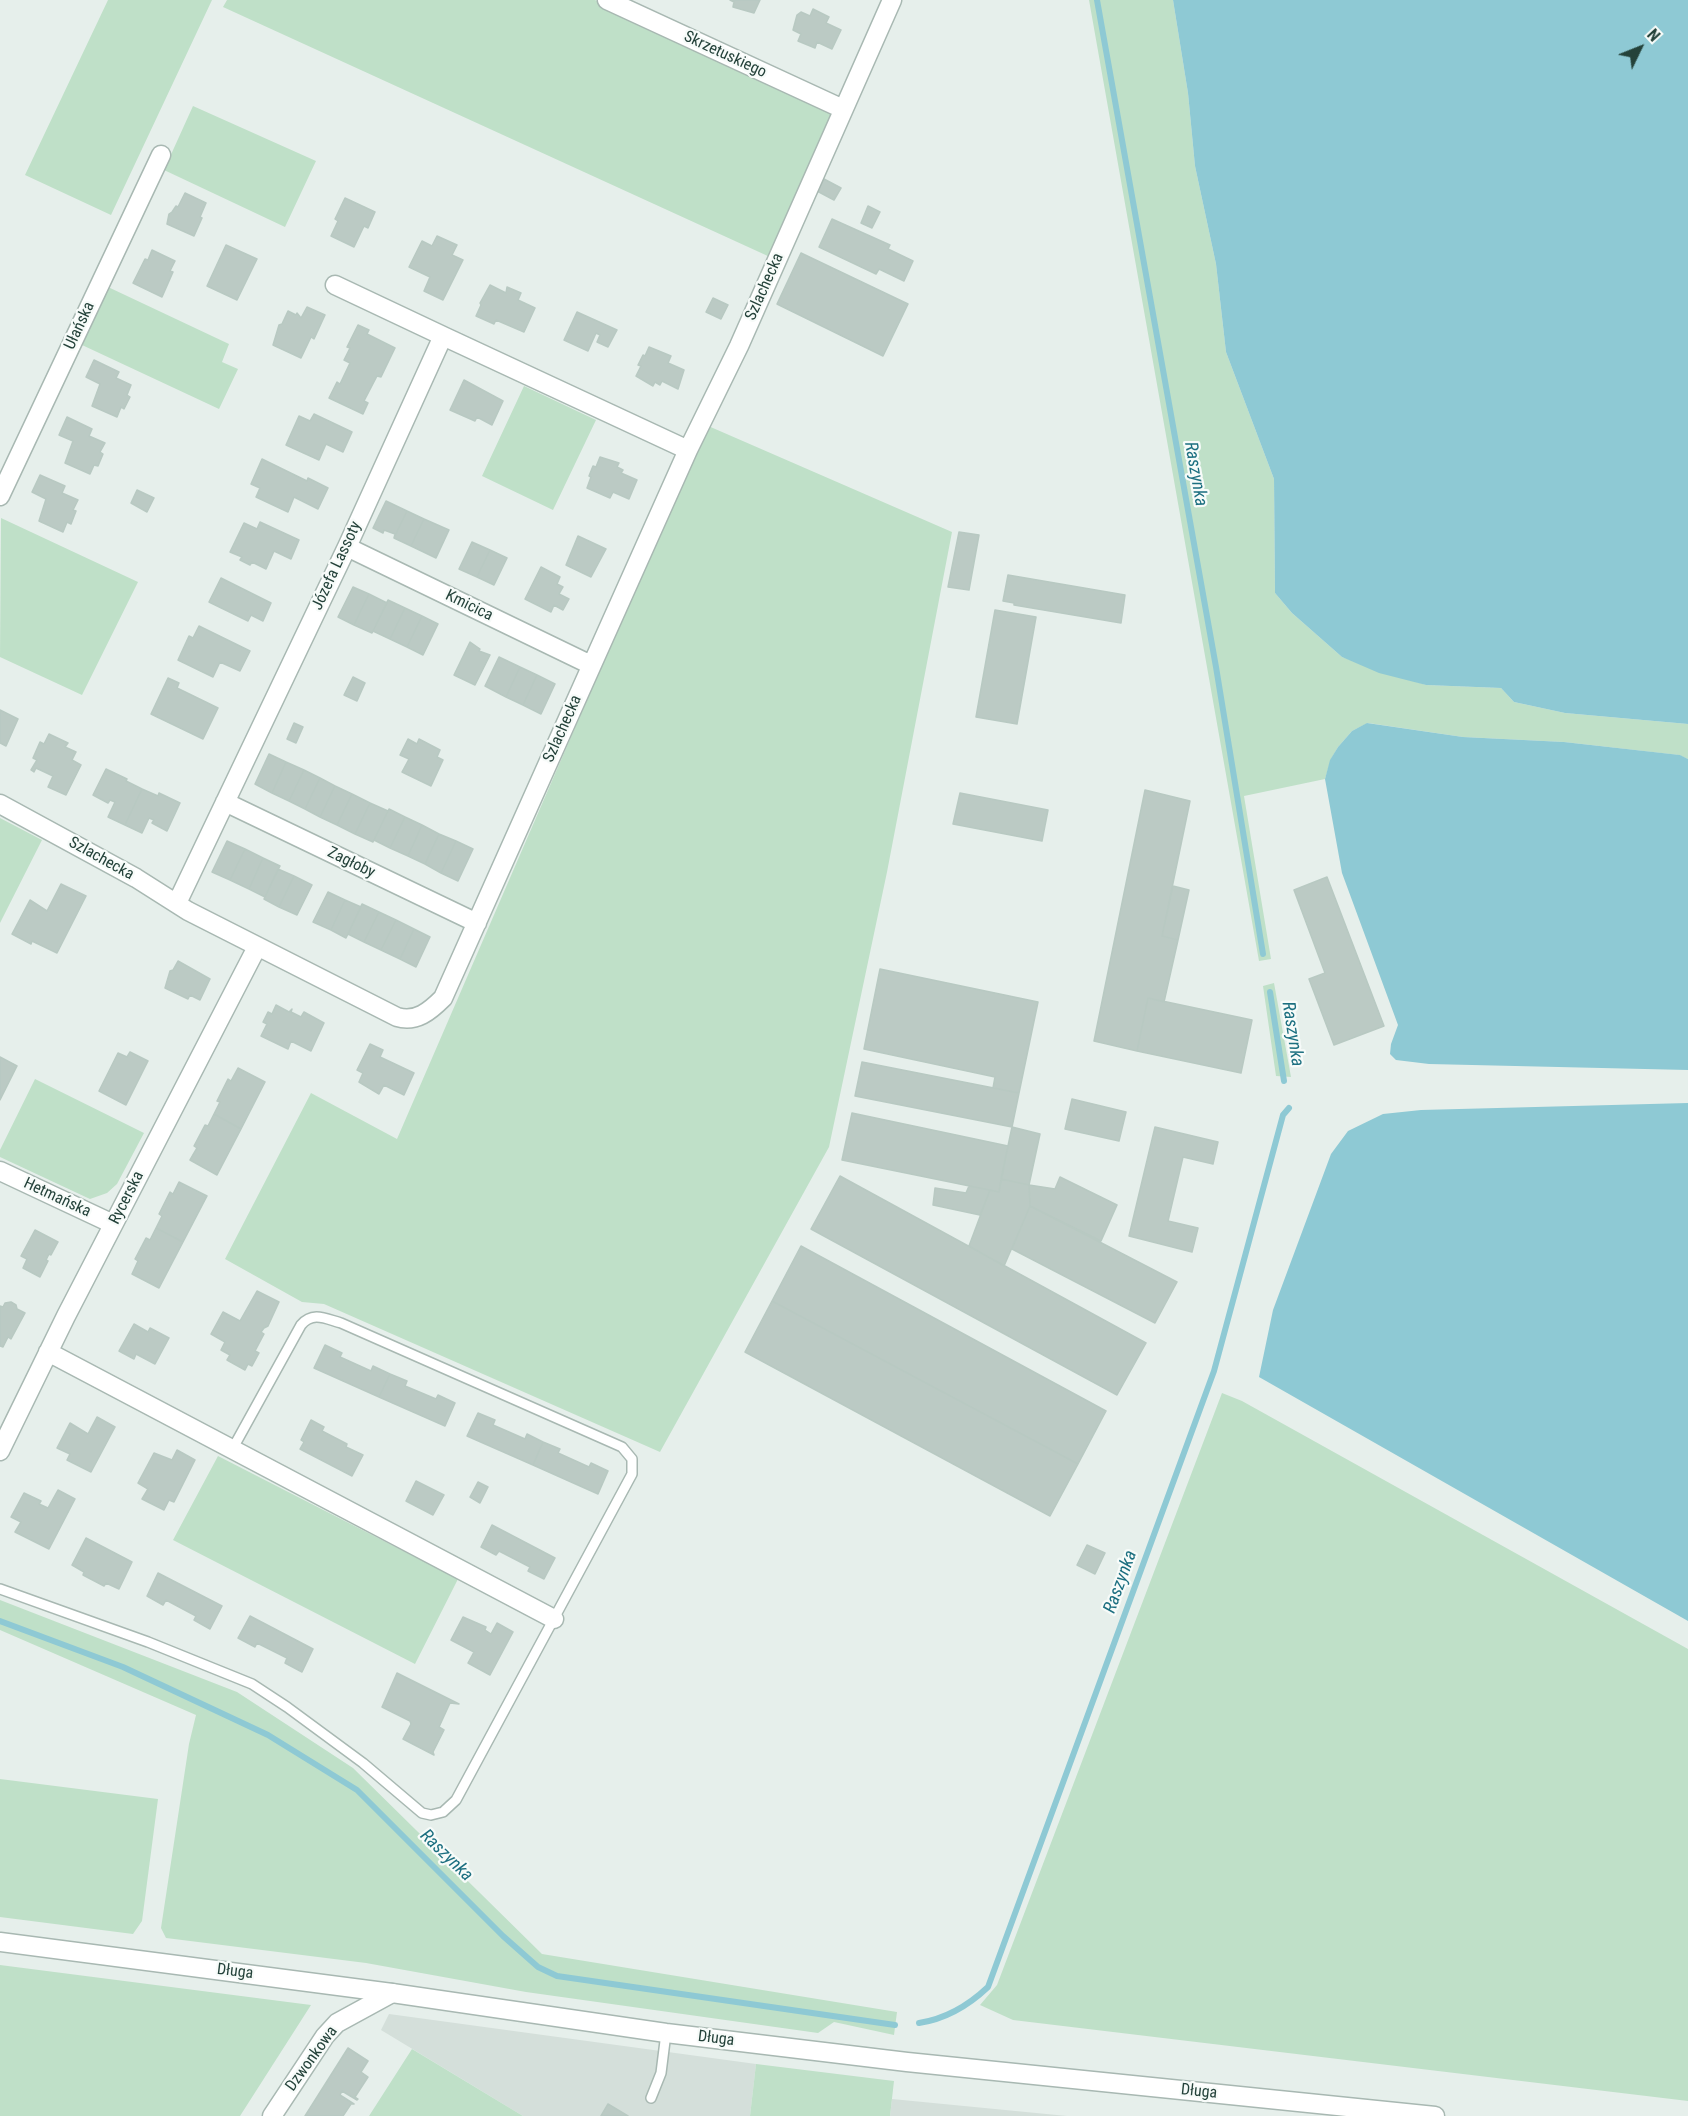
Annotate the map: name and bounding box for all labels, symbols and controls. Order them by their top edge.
north arrow [1610,18,1670,78]
text: N [1643,25,1664,45]
street label: Skrzetuskiego [681,28,769,82]
street label: Szlachecka [742,250,788,324]
street label: Ułańska [61,299,99,353]
water label: Raszynka [1179,440,1211,508]
street label: Józefa Lassoty [308,519,366,613]
street label: Kmicica [442,586,496,626]
street label: Szlachecka [540,692,586,766]
street label: Szlachecka [65,833,137,885]
street label: Zagłoby [324,843,378,883]
water label: Raszynka [1276,1000,1308,1068]
street label: Rycerska [106,1168,148,1228]
street label: Hetmańska [20,1174,94,1222]
water label: Raszynka [1100,1548,1142,1616]
water label: Raszynka [415,1826,477,1886]
street label: Długa [216,1960,254,1984]
street label: Dzwonkowa [282,2023,342,2095]
street label: Długa [697,2027,735,2051]
street label: Długa [1180,2081,1218,2103]

